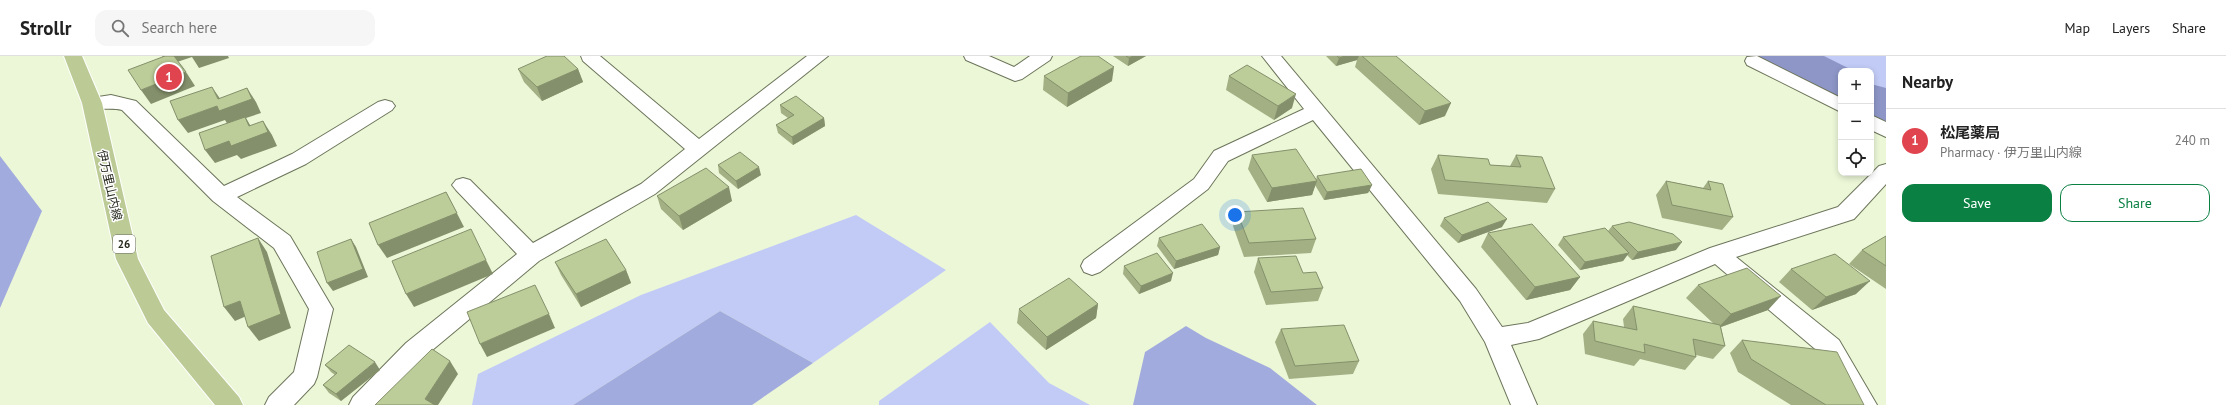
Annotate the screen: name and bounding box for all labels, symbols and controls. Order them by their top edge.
search box [95,10,375,46]
text: Strollr [20,16,71,40]
icon: search [109,17,131,39]
text: Search here [141,18,217,37]
text: Map [2064,19,2090,37]
text: Layers [2112,19,2150,37]
text: Share [2172,19,2206,37]
pin: 1 [156,62,182,92]
map controls [1838,68,1874,176]
button: + [1838,68,1874,104]
text: Nearby [1902,71,1953,93]
button: − [1838,104,1874,140]
text: 松尾薬局 [1940,123,2000,142]
text: 1 [1911,132,1919,149]
text: 240 m [2175,132,2210,149]
button: locate [1838,140,1874,176]
text: Pharmacy · 伊万里山内線 [1940,144,2082,161]
street label: 伊万里山内線 [95,148,125,222]
button: Save [1902,184,2052,222]
button: Share [2060,184,2210,222]
your location [1225,205,1245,225]
road number: 26 [113,235,135,253]

